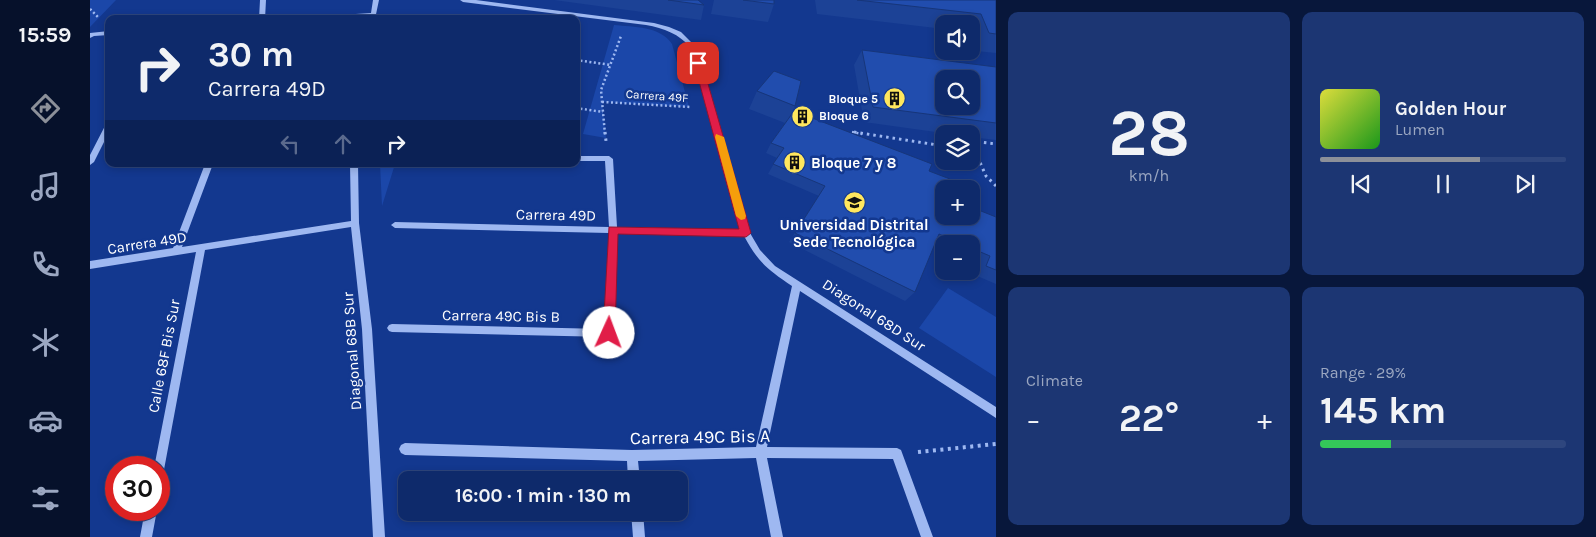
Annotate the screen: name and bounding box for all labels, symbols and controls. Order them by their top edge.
map controls [935,15,980,280]
button: sound [935,15,980,60]
text: 15:59 [19,22,71,48]
text: 30 m [208,34,294,75]
icon: right [125,35,190,100]
pin [677,42,719,84]
icon: arrive [684,49,712,77]
button: search [935,70,980,115]
text: Carrera 49D [208,76,326,102]
street label: Carrera 49F [625,87,689,105]
building icon: Bloque 5 [882,87,906,111]
icon: directions [28,91,63,126]
place label: Bloque 5 [829,92,878,106]
text: 28 [1108,95,1190,171]
text: Golden Hour [1395,98,1506,120]
building icon: Bloque 6 [791,104,815,128]
place label: Bloque 6 [819,109,869,123]
text: Lumen [1395,120,1445,139]
button: layers [935,125,980,170]
icon: left [276,130,304,158]
icon: ahead [329,130,357,158]
icon: right [382,130,410,158]
building icon: Bloque 7 y 8 [783,151,807,175]
place label: Bloque 7 y 8 [811,154,896,172]
text: km/h [1129,166,1169,185]
icon: music [28,169,63,204]
icon: previous [1347,170,1375,198]
icon: pause [1429,170,1457,198]
icon: next [1511,170,1539,198]
button: + [935,180,980,225]
school or university icon: Universidad Distrital Sede Tecnológica [842,190,866,214]
street label: Carrera 49D [516,205,596,225]
place label: Universidad Distrital Sede Tecnológica [779,216,929,251]
street label: Carrera 49D [106,228,188,258]
button: − [935,235,980,280]
icon: phone [28,247,63,282]
street label: Diagonal 68D Sur [819,275,929,355]
street label: Diagonal 68B Sur [339,291,365,411]
street label: Calle 68F Bis Sur [144,297,184,414]
street label: Carrera 49C Bis B [442,306,560,326]
position arrow [582,306,634,358]
icon: climate [28,325,63,360]
text: Range · 29% [1320,363,1406,382]
text: Climate [1026,371,1083,390]
text: 145 km [1320,388,1446,433]
text: 22° [1119,396,1179,441]
icon: car [28,403,63,438]
text: − [1026,403,1041,436]
text: + [1257,403,1272,436]
street label: Carrera 49C Bis A [630,425,770,449]
speed limit sign: 30 [105,456,170,521]
icon: filters [28,481,63,516]
text: 16:00 · 1 min · 130 m [455,485,631,507]

